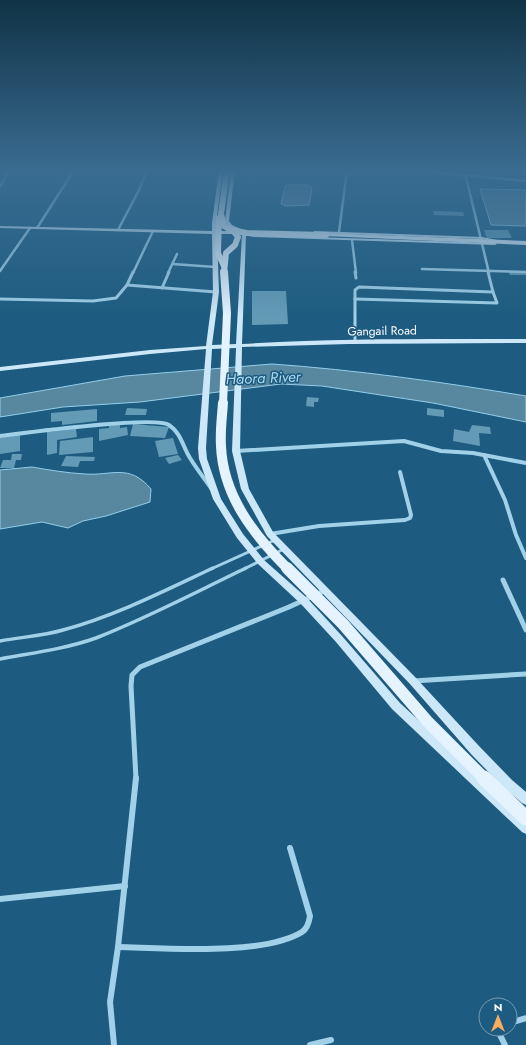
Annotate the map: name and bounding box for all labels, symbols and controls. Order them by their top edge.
street label: Gangail Road [347,321,417,341]
water label: Haora River [225,366,302,390]
north arrow [478,997,518,1037]
text: N [494,999,502,1015]

